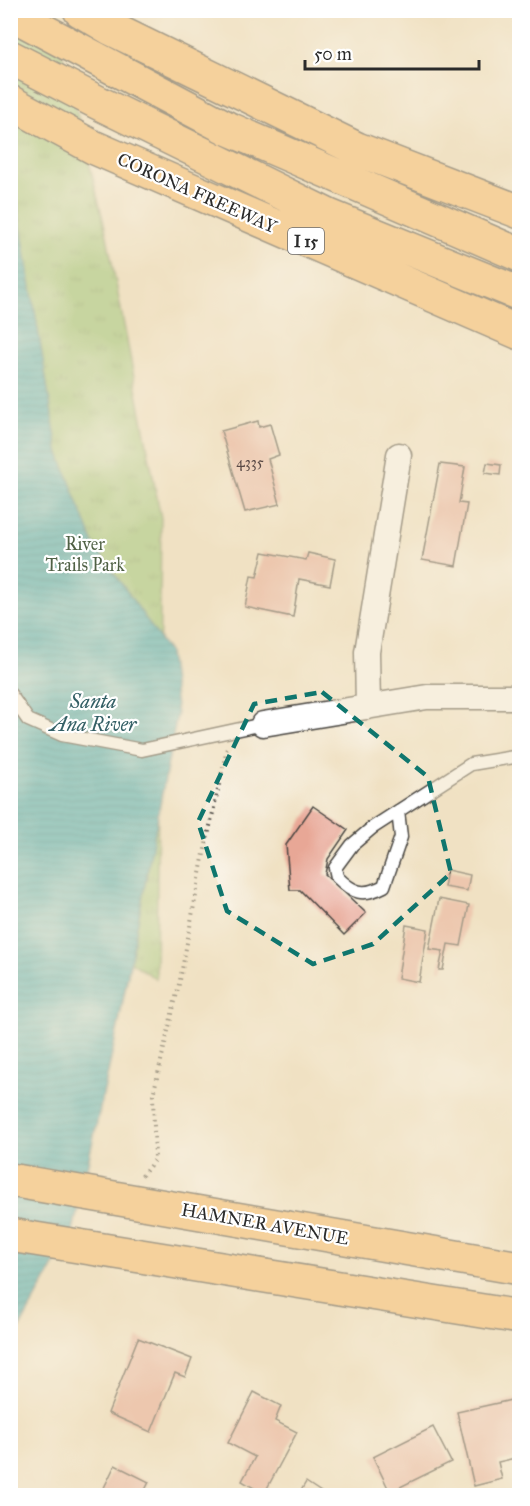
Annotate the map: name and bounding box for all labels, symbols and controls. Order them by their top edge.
scale bar [305,33,479,71]
text: 50 m [314,43,352,65]
street label: CORONA FREEWAY [114,148,281,238]
road number: I 15 [288,228,324,254]
house number: 4335 [236,453,264,471]
park label: River Trails Park [45,533,125,576]
water label: Santa Ana River [48,689,138,736]
street label: HAMNER AVENUE [180,1198,350,1250]

